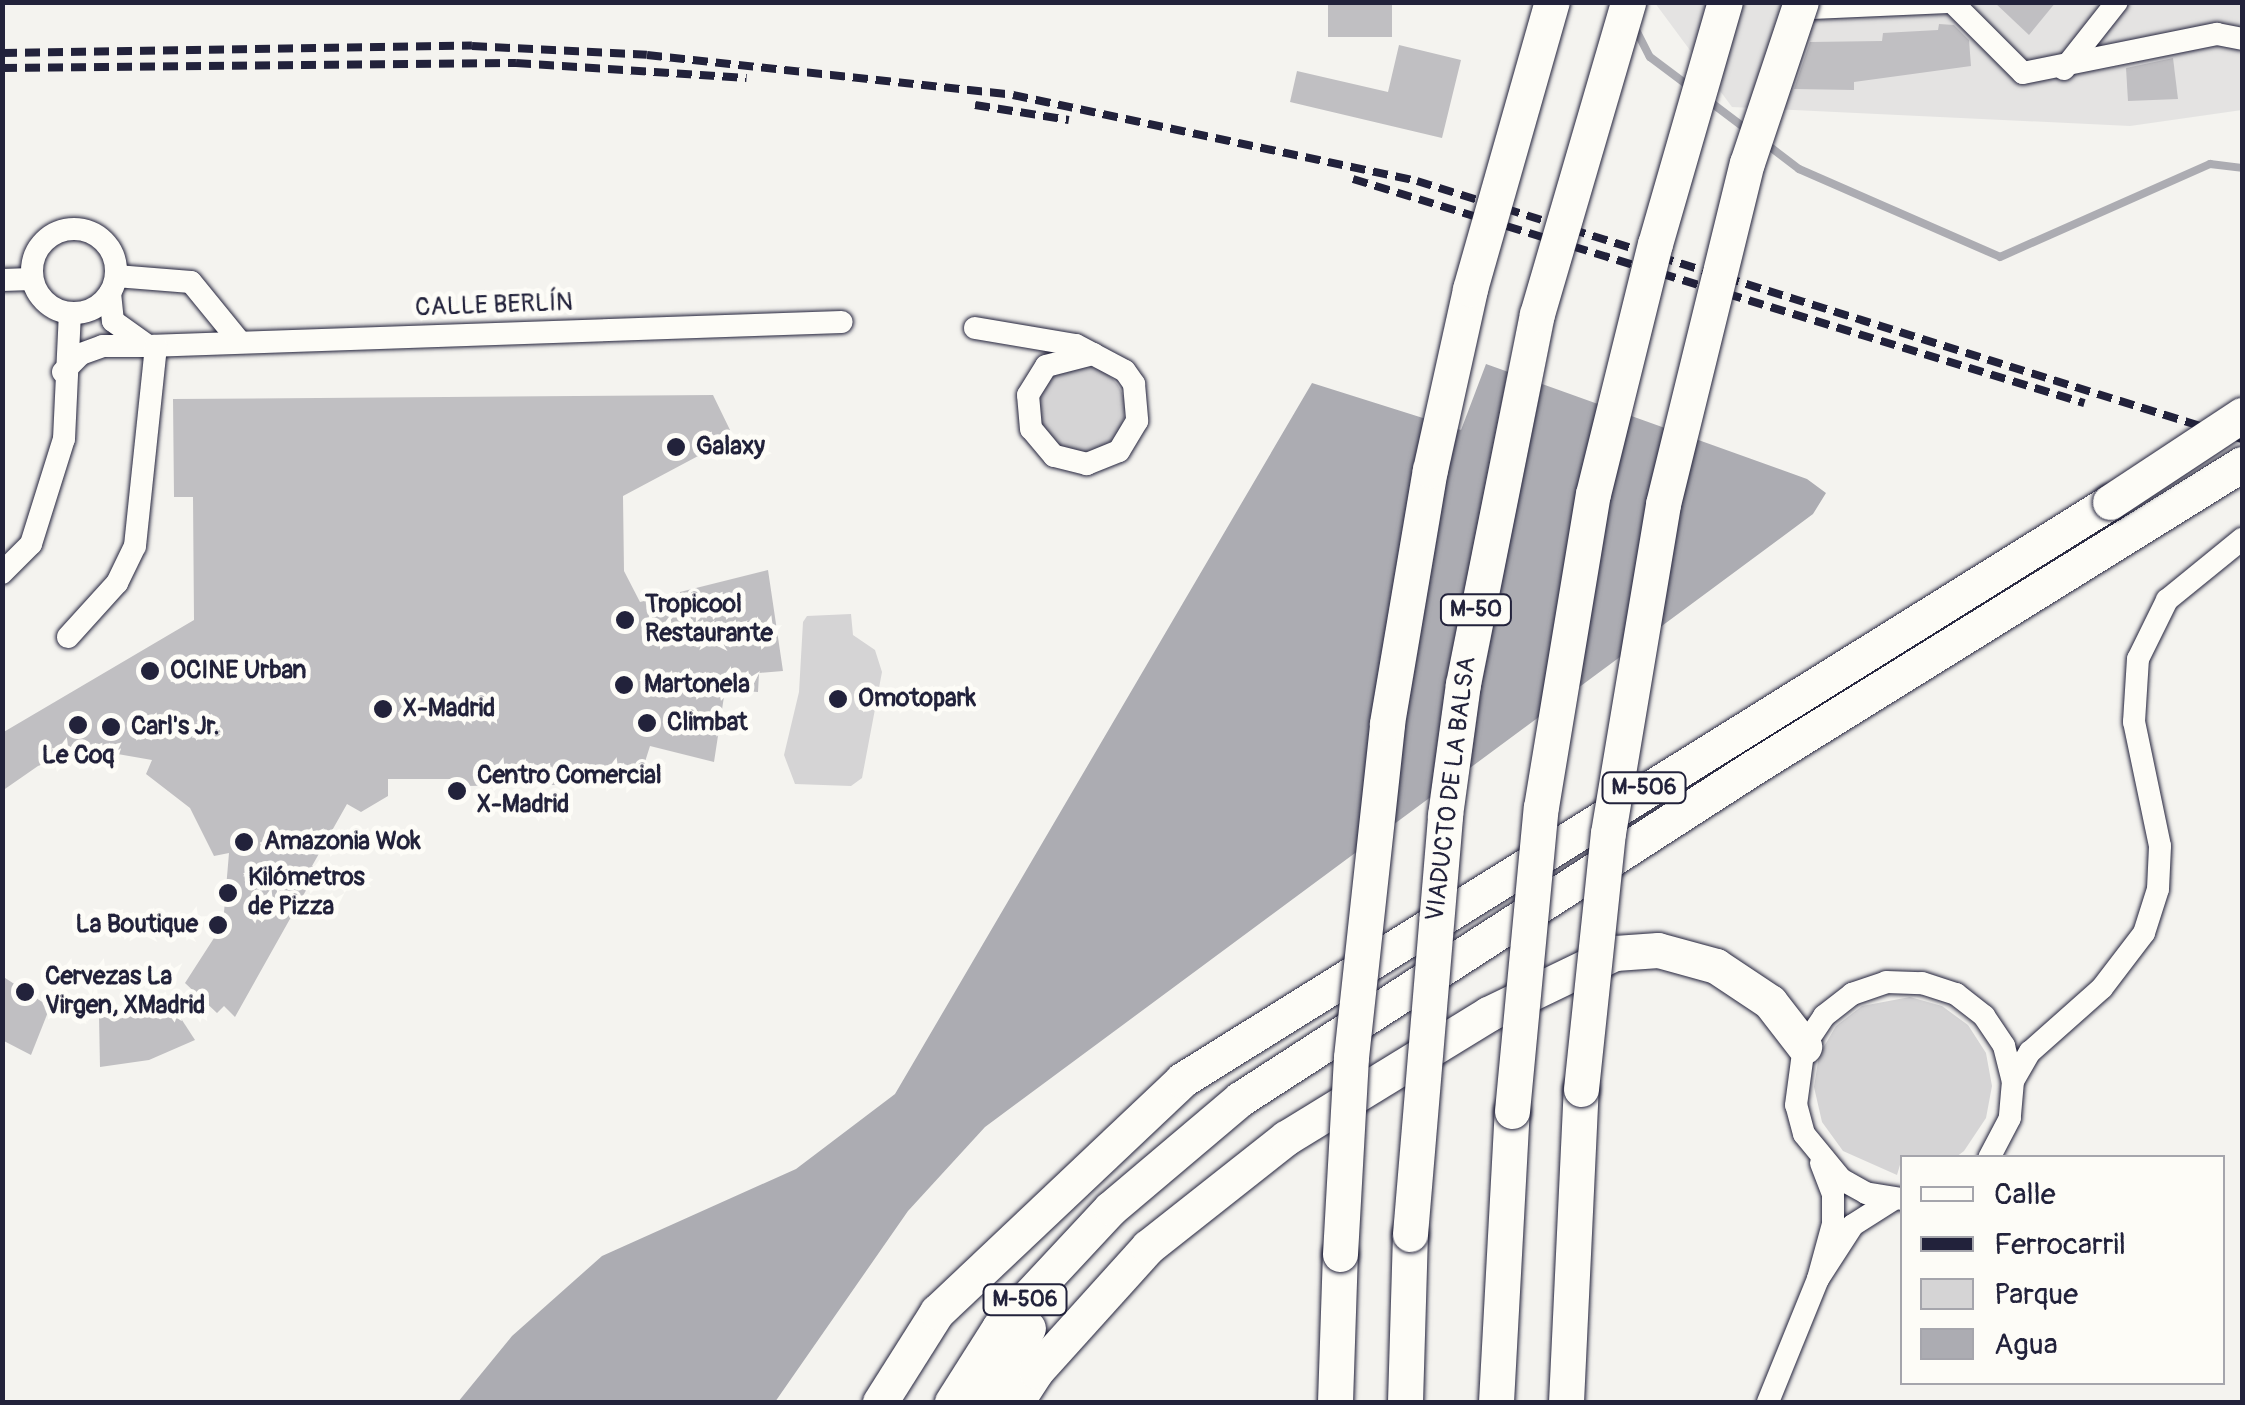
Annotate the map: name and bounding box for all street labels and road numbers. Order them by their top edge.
street label: CALLE BERLÍN [415,288,573,324]
road number: M-50 [1438,593,1514,627]
street label: VIADUCTO DE LA BALSA [1421,655,1483,923]
road number: M-506 [1602,771,1686,805]
road number: M-506 [982,1283,1068,1317]

